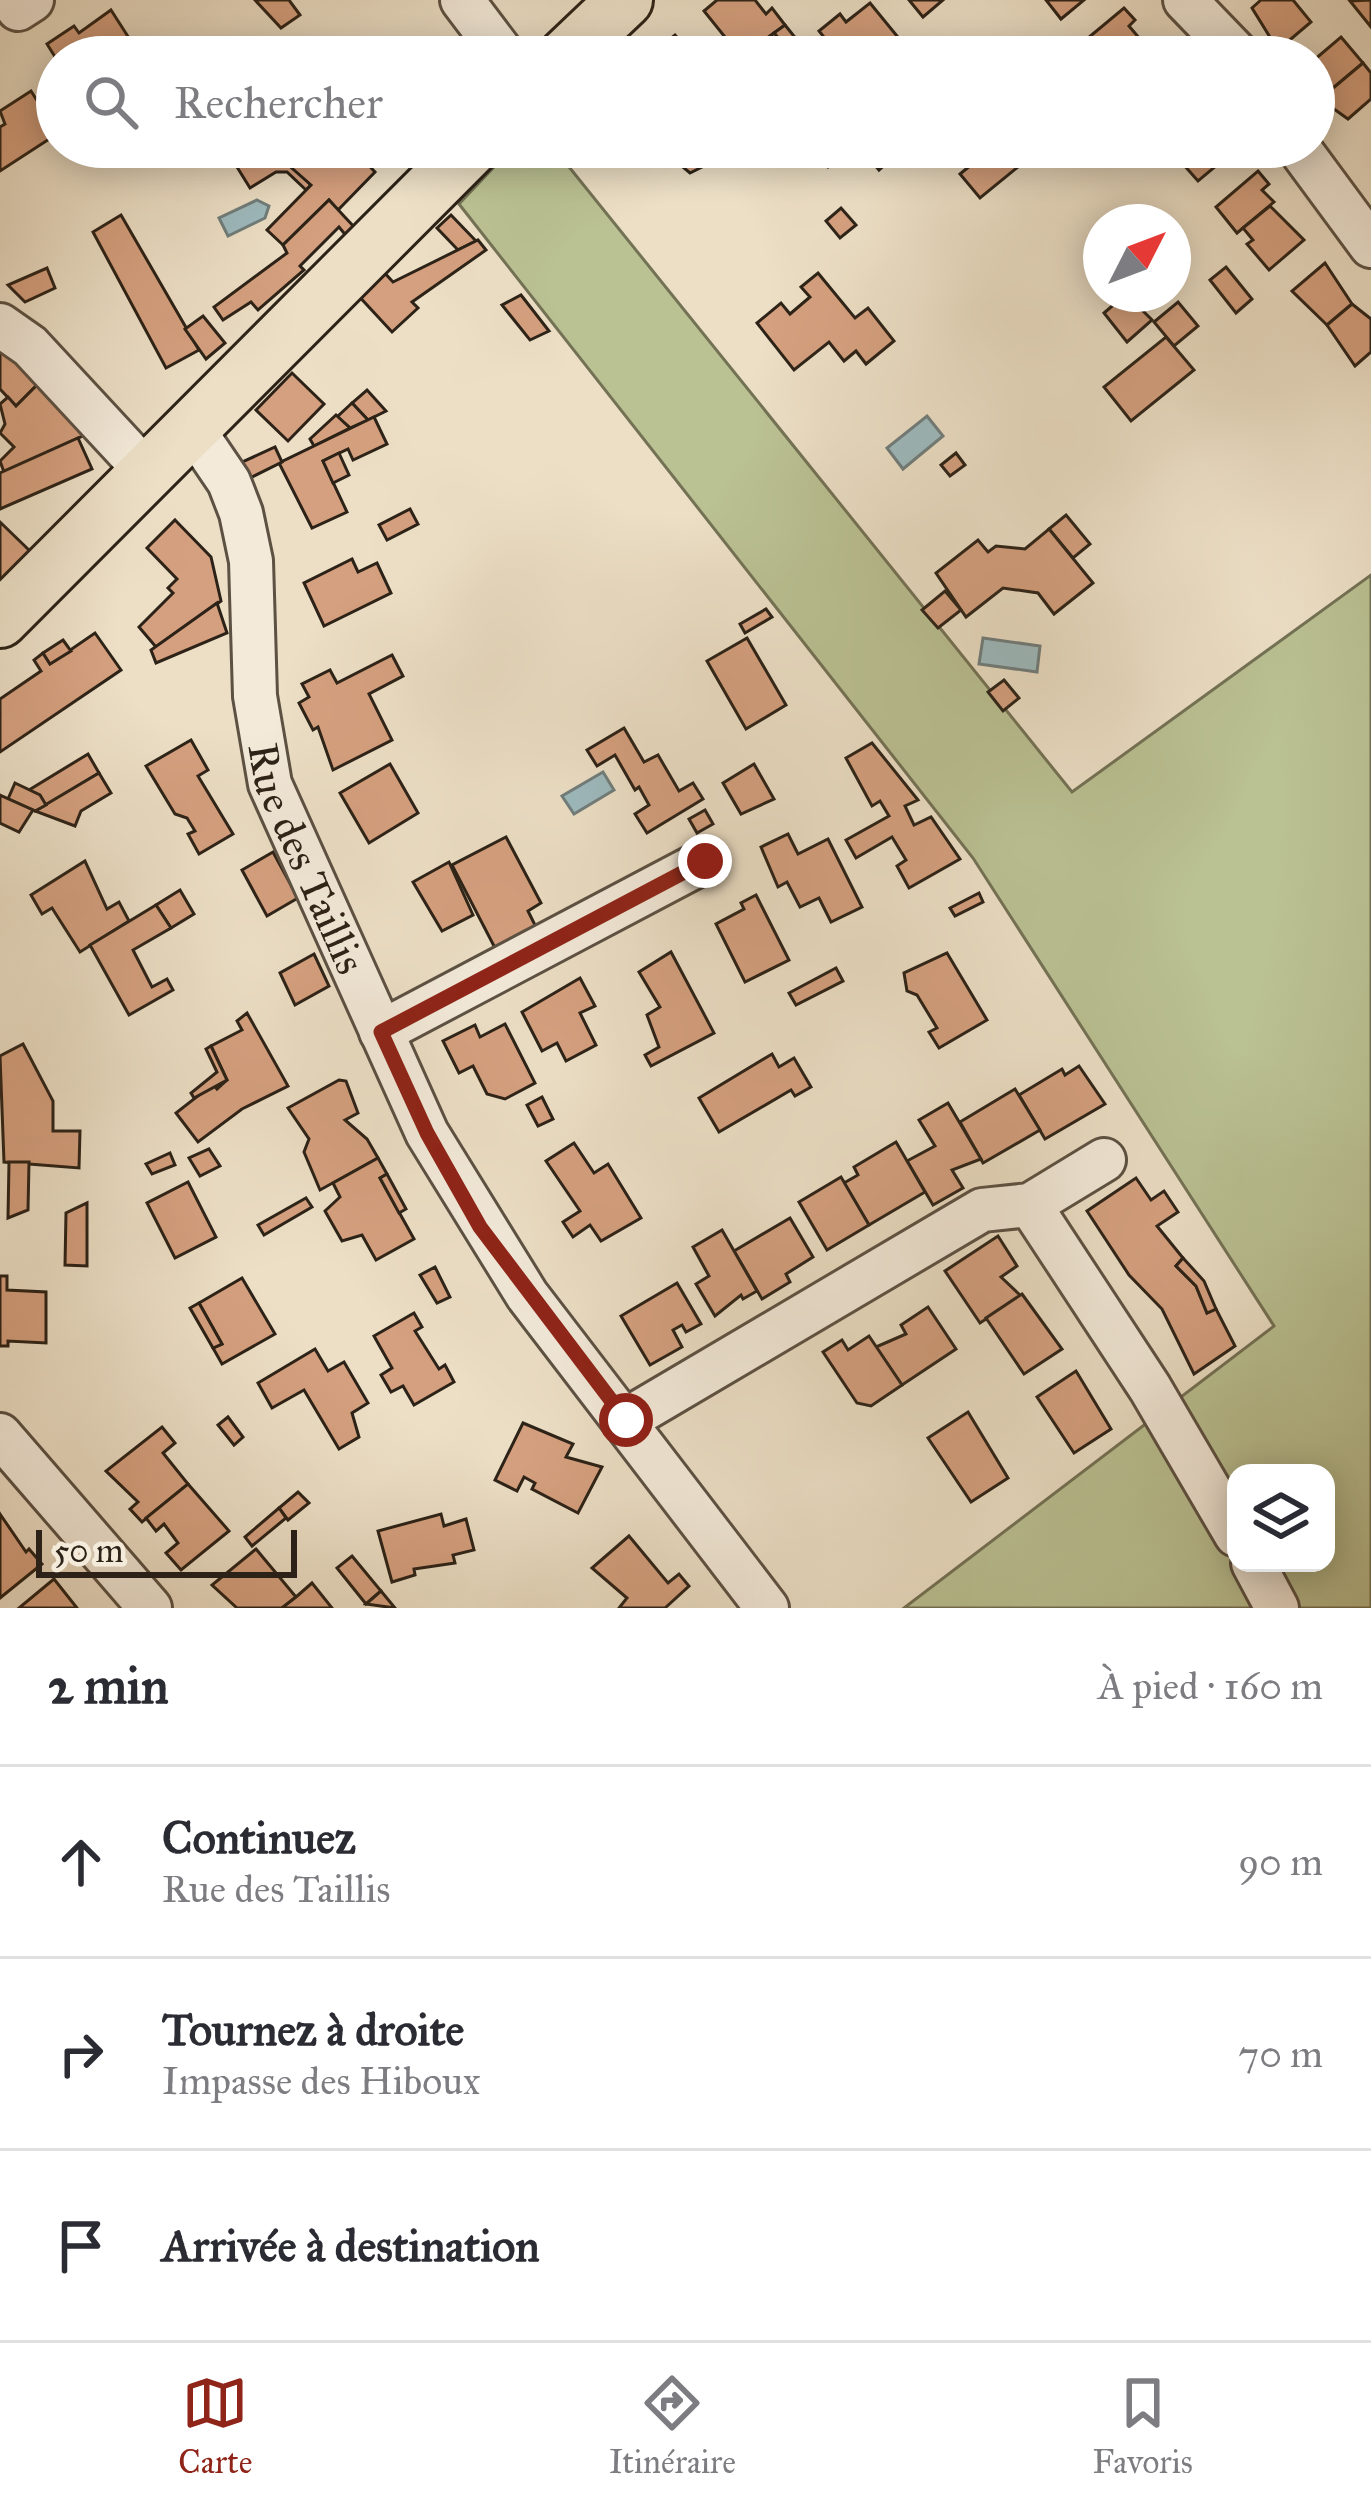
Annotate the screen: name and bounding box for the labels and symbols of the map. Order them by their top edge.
north arrow [1083,204,1191,312]
street label: Rue des Taillis [236,739,377,982]
route end [678,834,732,888]
route start [599,1393,653,1447]
scale bar [36,1524,297,1577]

